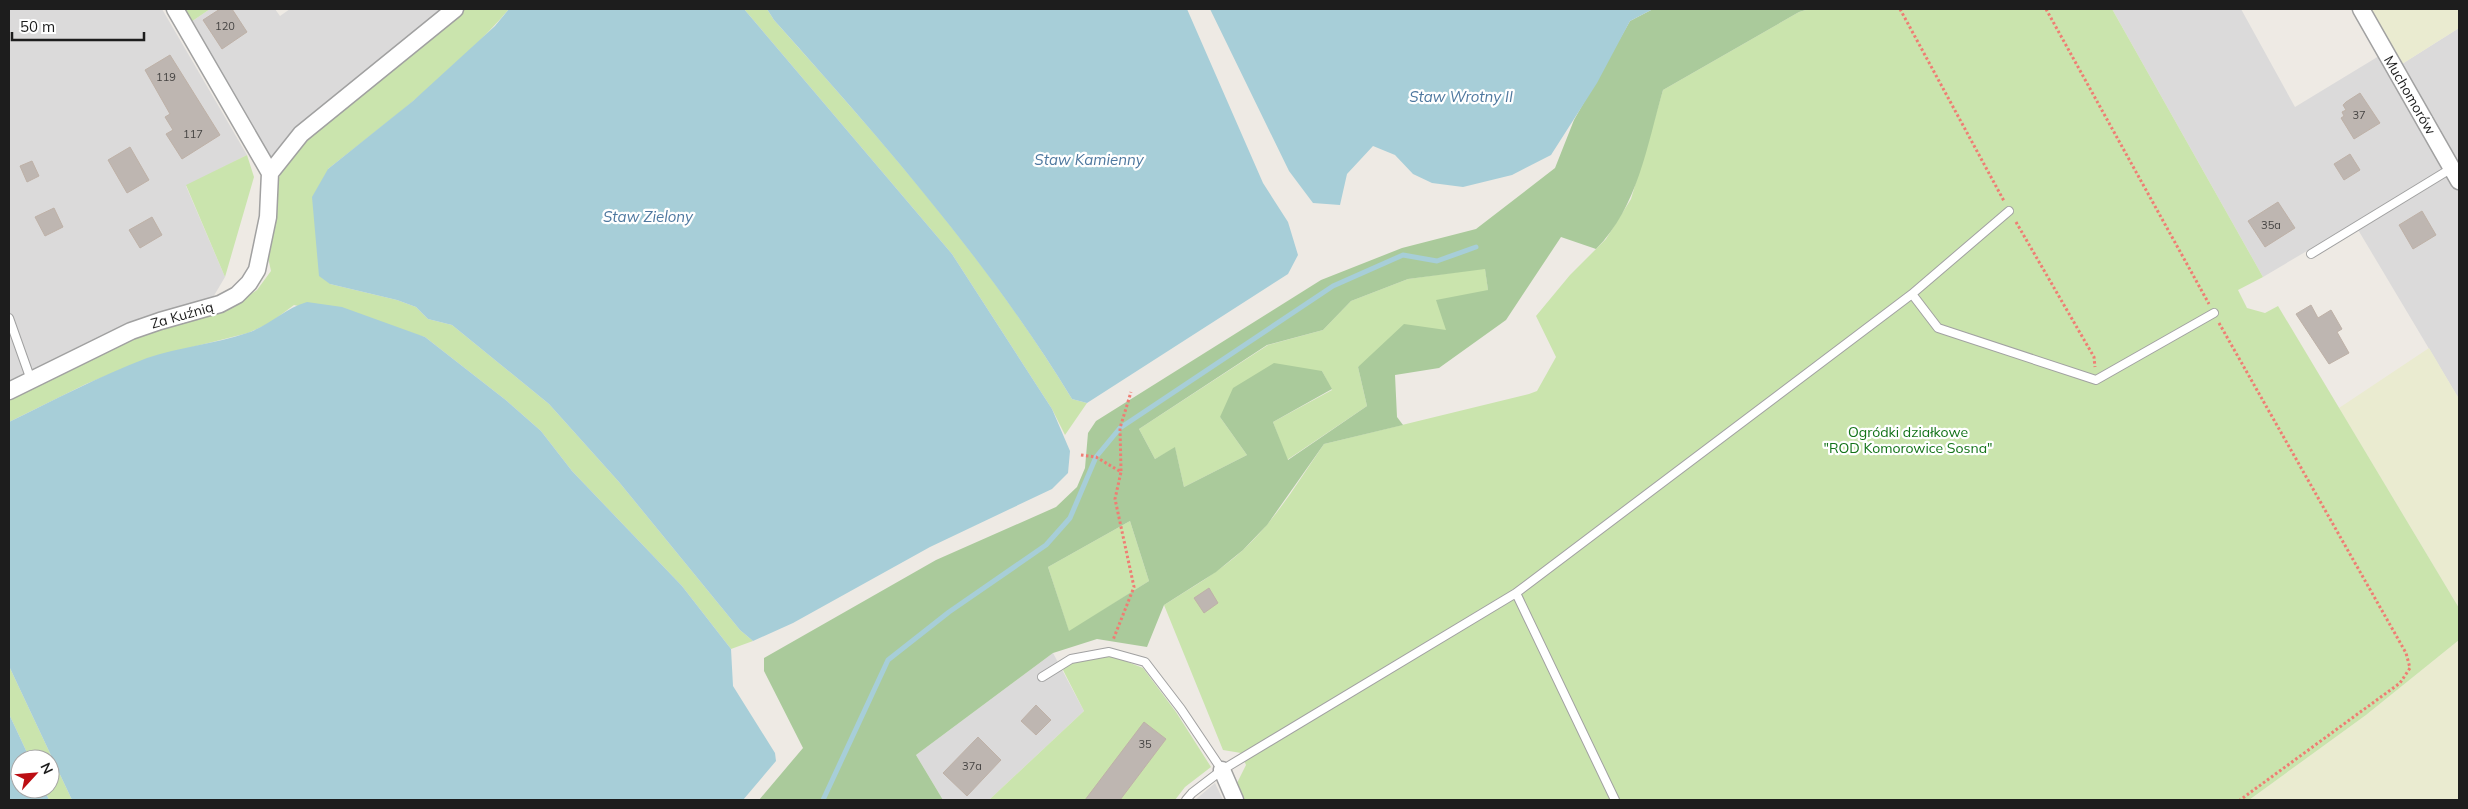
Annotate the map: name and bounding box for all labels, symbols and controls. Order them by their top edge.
scale bar [12,10,145,42]
text: 50 m [20,17,55,36]
house number: 120 [215,19,235,33]
street label: Muchomorów [2380,52,2440,138]
house number: 119 [156,70,176,84]
water label: Staw Wrotny II [1409,87,1513,106]
house number: 37 [2352,108,2366,122]
house number: 117 [183,127,203,141]
water label: Staw Kamienny [1034,150,1145,169]
water label: Staw Zielony [603,207,694,226]
house number: 35a [2261,218,2281,232]
street label: Za Kuźnią [149,297,215,333]
park label: Ogródki działkowe "ROD Komorowice Sosna" [1823,423,1993,457]
house number: 35 [1138,737,1152,751]
north arrow [10,749,60,799]
house number: 37a [962,759,982,773]
text: N [36,760,57,777]

